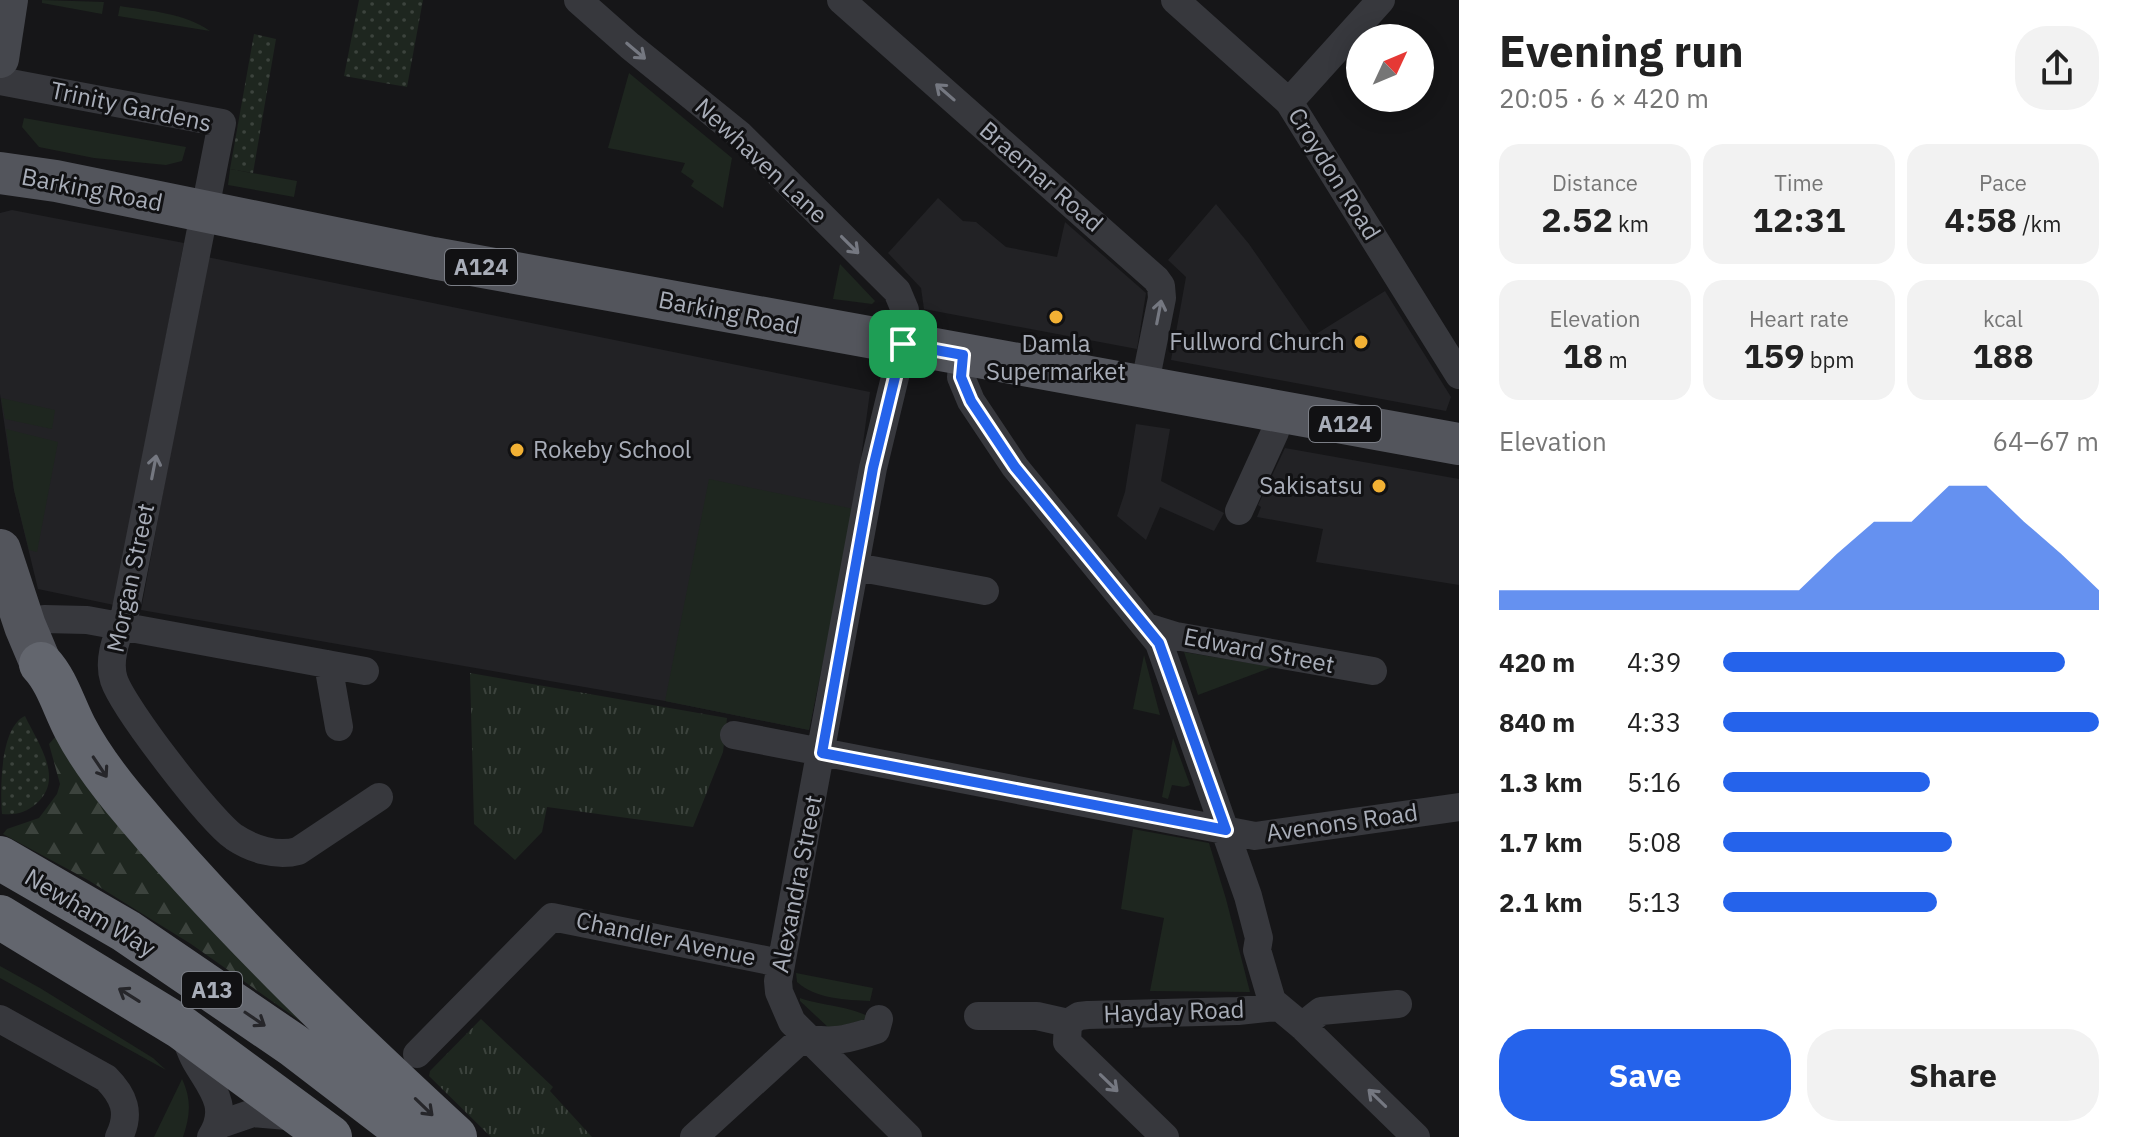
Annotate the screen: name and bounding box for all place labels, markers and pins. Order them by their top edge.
marker: Damla Supermarket [1047,308,1065,326]
pin [869,310,937,378]
place label: Fullword Church [1169,325,1345,357]
place label: Damla Supermarket [986,327,1126,387]
marker: Fullword Church [1352,333,1370,351]
place label: Rokeby School [533,433,691,465]
marker: Rokeby School [508,441,526,459]
place label: Sakisatsu [1259,469,1363,501]
marker: Sakisatsu [1370,477,1388,495]

